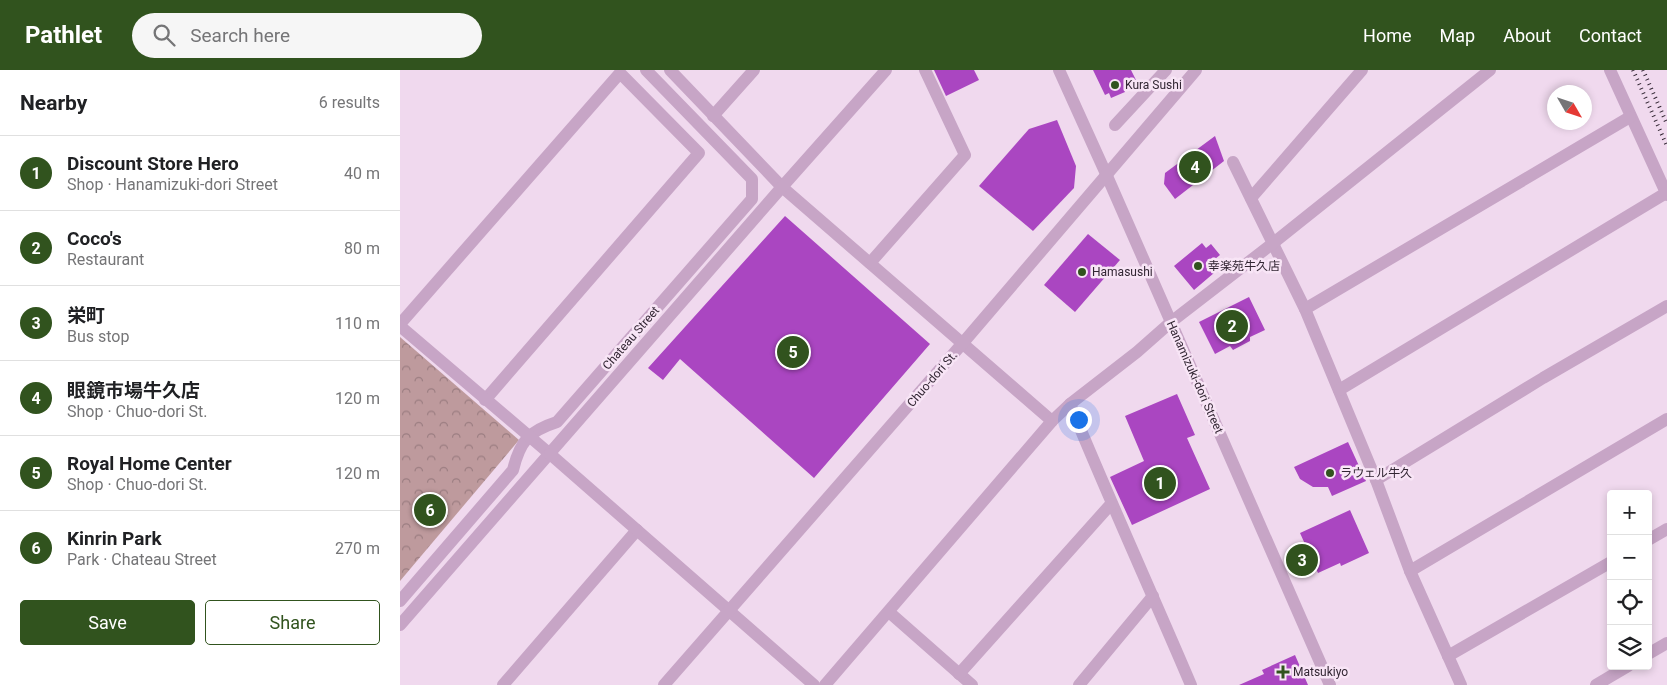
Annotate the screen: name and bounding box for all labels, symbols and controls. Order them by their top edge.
search box [132,13,482,58]
text: Pathlet [25,21,102,49]
icon: search [150,21,178,49]
text: Search here [190,24,290,47]
text: Home [1363,25,1412,46]
text: Map [1440,25,1475,46]
text: About [1503,25,1551,46]
text: Contact [1579,25,1642,46]
place label: Kura Sushi [1125,78,1182,92]
marker: Kura Sushi [1109,79,1121,91]
north arrow [1547,85,1592,130]
text: Nearby [20,91,87,115]
text: 6 results [319,93,380,112]
pin: 4 [1179,148,1211,186]
text: Discount Store Hero [67,152,239,175]
text: 1 [31,164,41,183]
text: 40 m [344,164,380,183]
text: Shop · Hanamizuki-dori Street [67,175,278,194]
text: Coco's [67,227,122,250]
text: 2 [31,239,41,258]
text: 80 m [344,239,380,258]
text: Restaurant [67,250,144,269]
place label: 幸楽苑牛久店 [1208,259,1280,273]
marker: 幸楽苑牛久店 [1192,260,1204,272]
place label: Hamasushi [1092,265,1153,279]
marker: Hamasushi [1076,266,1088,278]
text: 栄町 [67,304,105,327]
street label: Chateau Street [600,304,662,372]
pin: 2 [1216,307,1248,345]
text: 3 [31,314,41,333]
text: 110 m [335,314,380,333]
street label: Hanamizuki-dori Street [1164,319,1226,436]
text: Bus stop [67,327,129,346]
pin: 5 [777,333,809,371]
street label: Chuo-dori St. [904,348,960,410]
text: 眼鏡市場牛久店 [67,379,200,402]
text: 4 [31,389,41,408]
text: 120 m [335,389,380,408]
text: Shop · Chuo-dori St. [67,402,208,421]
your location [1066,407,1092,433]
text: Royal Home Center [67,452,232,475]
text: 5 [31,464,41,483]
text: 120 m [335,464,380,483]
pin: 1 [1144,464,1176,502]
place label: ラウェル牛久 [1340,466,1412,480]
marker: ラウェル牛久 [1324,467,1336,479]
text: Shop · Chuo-dori St. [67,475,208,494]
map controls [1607,490,1652,670]
button: + [1607,490,1652,535]
pin: 6 [414,491,446,529]
text: Kinrin Park [67,527,162,550]
button: − [1607,535,1652,580]
text: 6 [31,539,41,558]
text: 270 m [335,539,380,558]
pin: 3 [1286,541,1318,579]
text: Park · Chateau Street [67,550,217,569]
button: locate [1607,580,1652,625]
button: Save [20,600,195,645]
button: Share [205,600,380,645]
button: layers [1607,625,1652,670]
place label: Matsukiyo [1293,665,1348,679]
marker: Matsukiyo [1277,666,1289,678]

